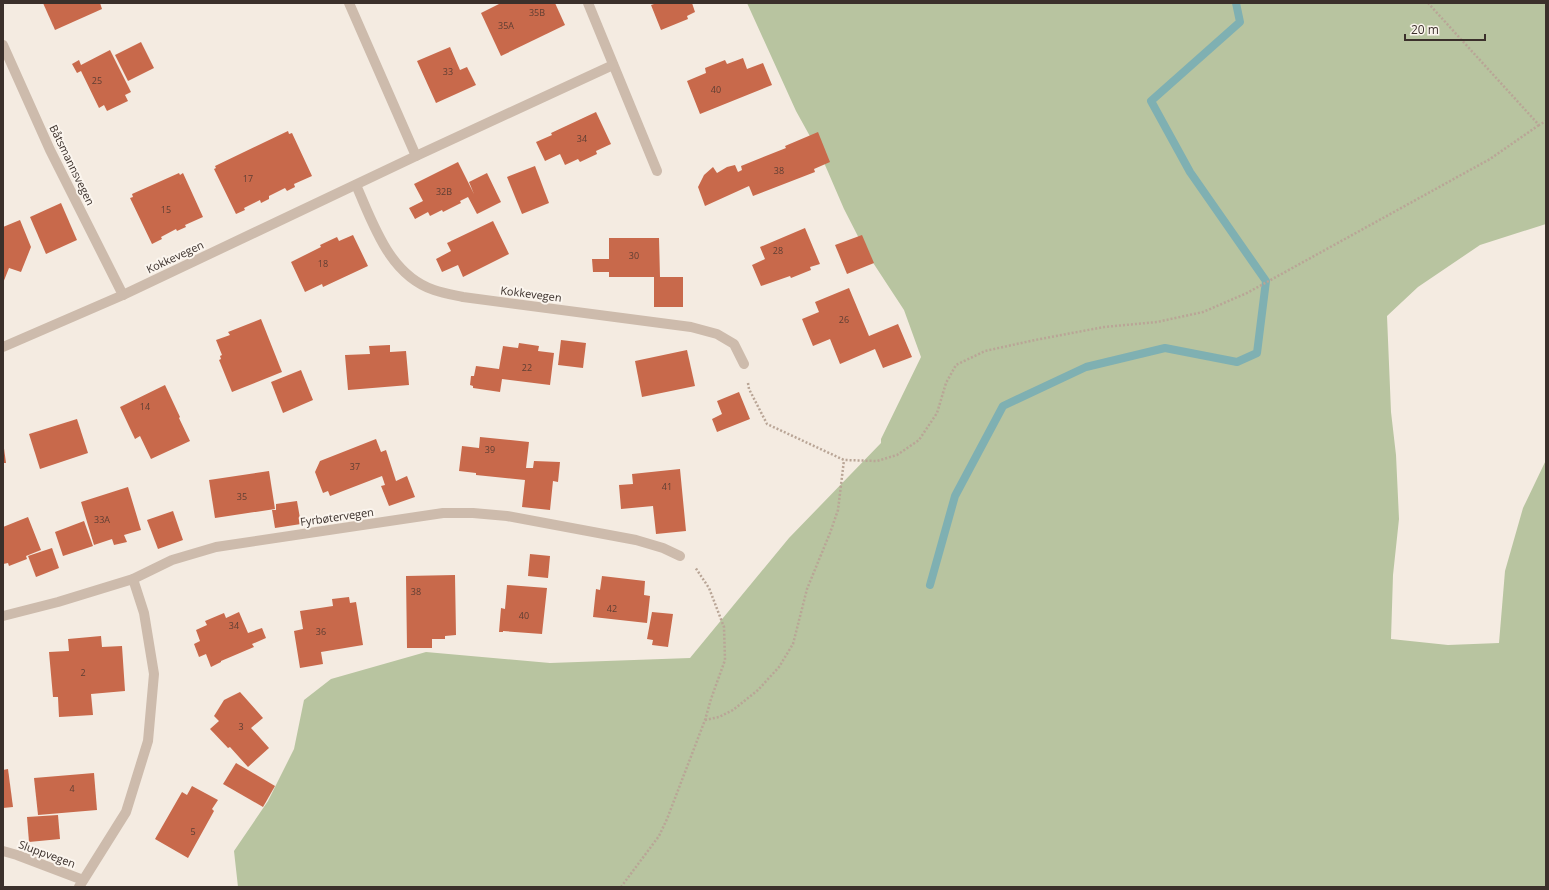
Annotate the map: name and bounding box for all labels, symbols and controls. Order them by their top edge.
house number: 35B [529,6,545,19]
scale bar [1405,16,1485,42]
house number: 35A [498,19,514,32]
text: 20 m [1411,21,1439,38]
house number: 33 [443,65,453,78]
house number: 25 [92,74,102,87]
house number: 40 [711,83,721,96]
street label: Båtsmannsvegen [46,122,98,208]
house number: 34 [577,132,587,145]
house number: 38 [774,164,784,177]
house number: 17 [243,172,253,185]
house number: 32B [436,185,452,198]
house number: 15 [161,203,171,216]
street label: Kokkevegen [144,237,206,276]
house number: 28 [773,244,783,257]
house number: 30 [629,249,639,262]
house number: 18 [318,257,328,270]
street label: Kokkevegen [500,282,563,305]
house number: 26 [839,313,849,326]
house number: 22 [522,361,532,374]
house number: 14 [140,400,150,413]
house number: 39 [485,443,495,456]
house number: 37 [350,460,360,473]
house number: 41 [662,480,672,493]
house number: 35 [237,490,247,503]
street label: Fyrbøtervegen [299,504,375,529]
house number: 33A [94,513,110,526]
house number: 38 [411,585,421,598]
house number: 42 [607,602,617,615]
house number: 40 [519,609,529,622]
house number: 34 [229,619,239,632]
house number: 36 [316,625,326,638]
house number: 2 [80,666,86,679]
house number: 3 [238,720,244,733]
house number: 4 [69,782,75,795]
house number: 5 [190,825,196,838]
street label: Sluppvegen [17,836,78,871]

